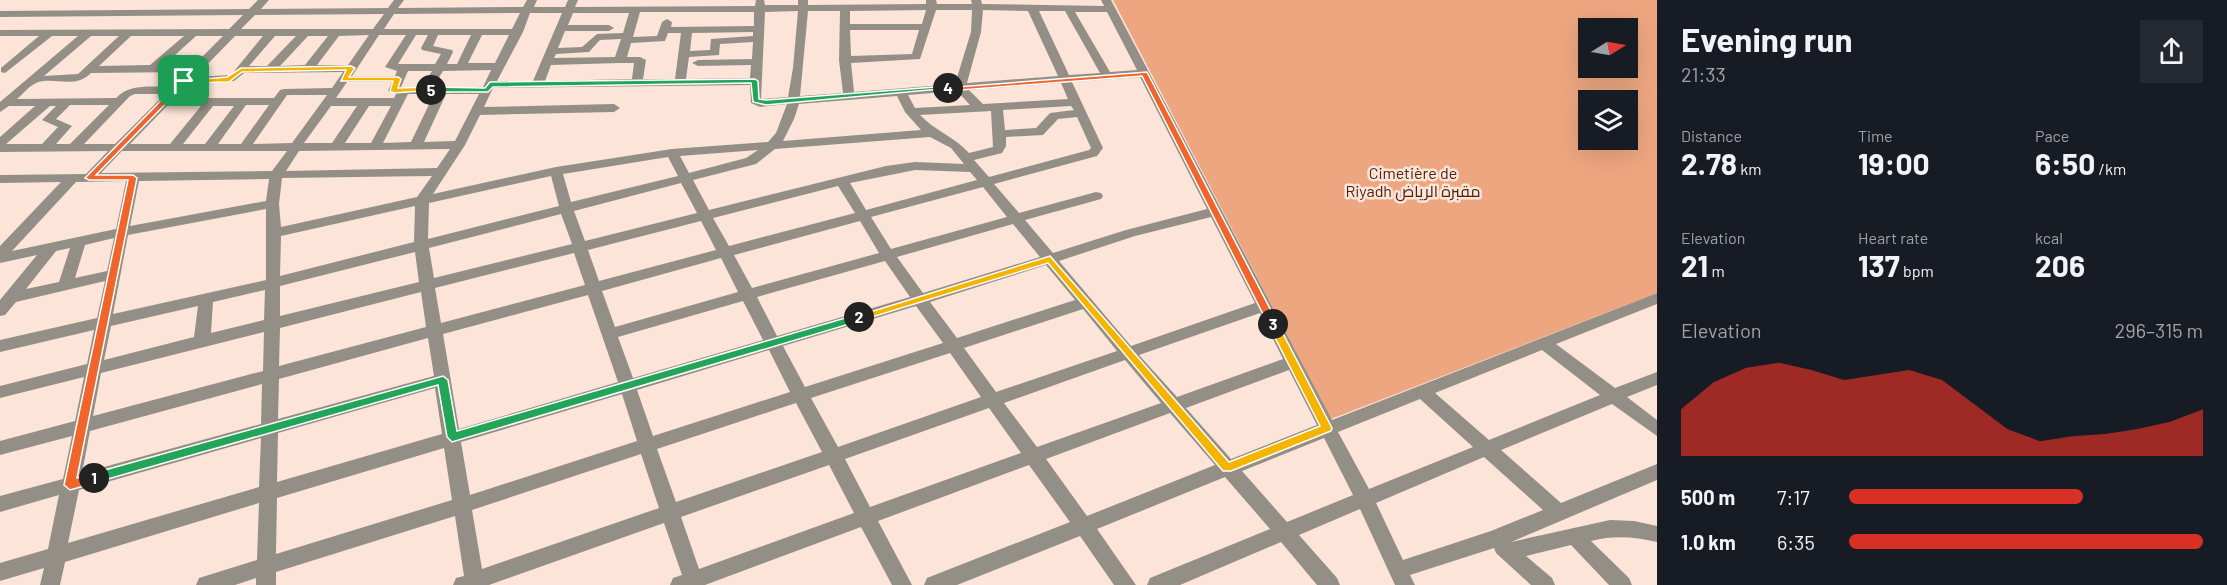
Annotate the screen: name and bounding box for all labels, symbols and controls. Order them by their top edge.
north arrow [1578,18,1638,78]
map controls [1578,18,1638,150]
text: Evening run [1681,19,1853,59]
button: share [2140,20,2203,83]
pin [158,55,209,106]
text: 21:33 [1681,62,1726,86]
icon: arrive [167,64,200,97]
pin: 4 [933,73,963,103]
pin: 5 [416,75,446,105]
text: 4 [943,78,953,97]
text: 5 [427,80,435,99]
button: layers [1578,90,1638,150]
text: Distance [1681,126,1742,145]
text: Time [1858,126,1893,145]
text: Pace [2035,126,2069,145]
text: 2.78 [1681,145,1737,181]
text: 19:00 [1858,145,1930,181]
text: 6:50 [2035,145,2095,181]
text: km [1737,159,1761,178]
text: /km [2095,159,2126,178]
park label: Cimetière de Riyadh مقبرة الرياض [1345,163,1481,202]
text: Elevation [1681,228,1745,247]
text: Heart rate [1858,228,1928,247]
text: kcal [2035,228,2063,247]
text: 21 [1681,247,1708,283]
text: 137 [1858,247,1900,283]
text: 206 [2035,247,2085,283]
text: m [1708,261,1725,280]
text: bpm [1900,261,1934,280]
pin: 2 [844,302,874,332]
text: 2 [855,307,863,326]
pin: 3 [1258,309,1288,339]
text: 3 [1269,314,1277,333]
text: Elevation [1681,318,1762,342]
text: 296–315 m [2115,318,2203,342]
pin: 1 [79,463,109,493]
text: 1 [91,468,97,487]
text: 500 m [1681,485,1735,509]
text: 7:17 [1777,485,1810,509]
text: 1.0 km [1681,530,1736,554]
text: 6:35 [1777,530,1815,554]

